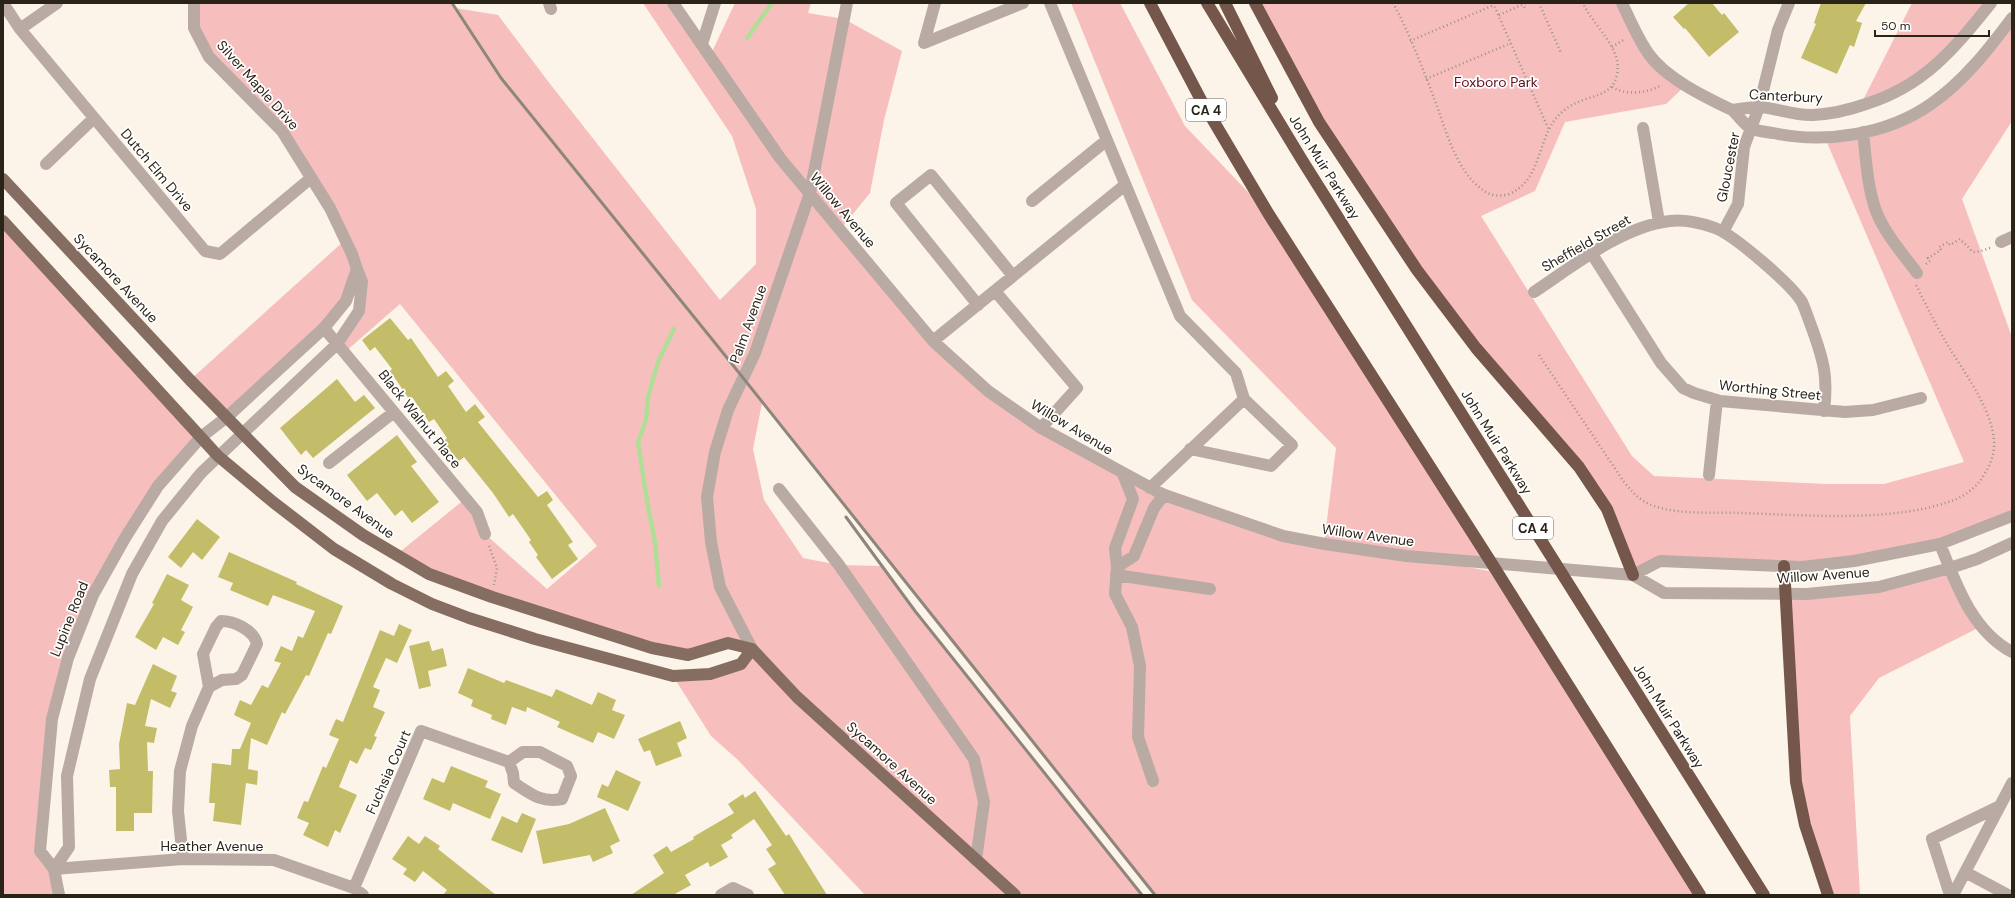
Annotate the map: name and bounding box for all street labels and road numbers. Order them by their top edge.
street label: Silver Maple Drive [213,36,303,134]
street label: Canterbury [1749,85,1824,107]
road number: CA 4 [1186,99,1226,121]
street label: John Muir Parkway [1285,111,1365,223]
street label: Dutch Elm Drive [117,125,197,215]
street label: Gloucester [1712,130,1744,204]
street label: Willow Avenue [806,169,880,252]
street label: Sheffield Street [1538,210,1634,276]
street label: Sycamore Avenue [70,230,162,327]
street label: Palm Avenue [725,282,771,366]
street label: Black Walnut Place [375,366,465,472]
street label: Worthing Street [1718,376,1822,404]
street label: John Muir Parkway [1457,386,1537,498]
street label: Willow Avenue [1027,395,1117,459]
street label: Sycamore Avenue [294,460,398,542]
road number: CA 4 [1513,517,1553,539]
street label: Willow Avenue [1321,520,1415,550]
street label: Willow Avenue [1776,563,1870,587]
street label: Lupine Road [46,579,92,659]
street label: John Muir Parkway [1629,660,1709,772]
street label: Sycamore Avenue [843,718,941,808]
street label: Fuchsia Court [361,727,415,817]
street label: Heather Avenue [161,837,263,855]

